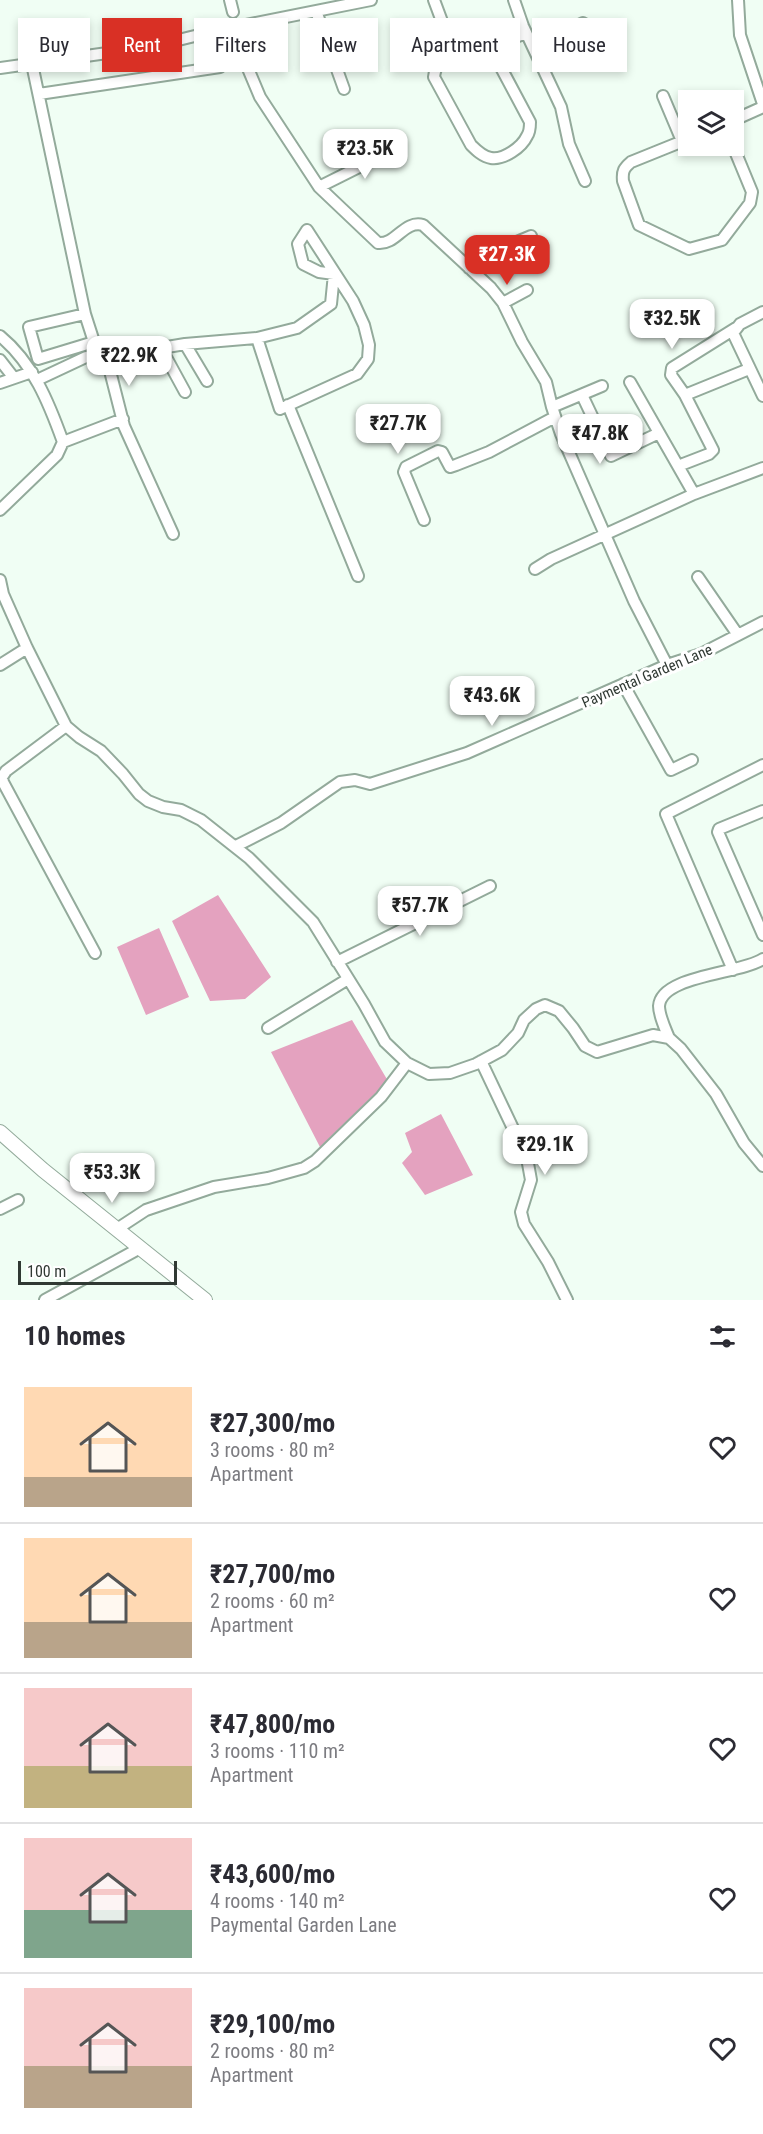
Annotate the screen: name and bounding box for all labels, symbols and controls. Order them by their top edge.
chip: Buy [18,18,90,72]
chip: Rent [102,18,182,72]
chip: Filters [194,18,288,72]
chip: New [300,18,378,72]
chip: Apartment [390,18,520,72]
chip: House [532,18,627,72]
map controls [678,90,744,156]
button: layers [678,90,744,156]
pin: ₹23.5K [316,129,414,180]
text: ₹23.5K [337,136,393,160]
pin: ₹27.3K [458,235,556,286]
text: ₹27.3K [479,242,535,266]
pin: ₹32.5K [623,299,721,350]
text: ₹32.5K [644,306,700,330]
pin: ₹22.9K [80,336,178,387]
text: ₹22.9K [101,343,157,367]
pin: ₹27.7K [349,404,447,455]
text: ₹27.7K [370,411,426,435]
pin: ₹47.8K [551,414,649,465]
text: ₹47.8K [572,421,628,445]
street label: Paymental Garden Lane [579,640,715,712]
pin: ₹43.6K [443,676,541,727]
text: ₹43.6K [464,683,520,707]
pin: ₹57.7K [371,886,469,937]
text: ₹57.7K [392,893,448,917]
pin: ₹29.1K [496,1125,594,1176]
text: ₹29.1K [517,1132,573,1156]
pin: ₹53.3K [63,1153,161,1204]
text: ₹53.3K [84,1160,140,1184]
scale bar [18,1258,177,1286]
text: 100 m [27,1262,66,1281]
icon: filters [706,1320,739,1353]
text: 10 homes [24,1321,126,1351]
text: ₹27,300/mo [210,1408,335,1438]
icon: home [72,1411,144,1483]
icon: heart [706,1431,739,1464]
text: 3 rooms · 80 m² [210,1438,335,1462]
text: Apartment [210,1462,294,1486]
text: ₹27,700/mo [210,1559,335,1589]
icon: home [72,1562,144,1634]
icon: heart [706,1582,739,1615]
text: 2 rooms · 60 m² [210,1589,335,1613]
text: Apartment [210,1613,294,1637]
text: ₹47,800/mo [210,1709,335,1739]
icon: home [72,1712,144,1784]
icon: heart [706,1732,739,1765]
text: 3 rooms · 110 m² [210,1739,345,1763]
text: Apartment [210,1763,294,1787]
text: ₹43,600/mo [210,1859,335,1889]
icon: home [72,1862,144,1934]
icon: heart [706,1882,739,1915]
text: 4 rooms · 140 m² [210,1889,345,1913]
text: Paymental Garden Lane [210,1913,397,1937]
text: ₹29,100/mo [210,2009,335,2039]
icon: home [72,2012,144,2084]
icon: heart [706,2032,739,2065]
text: 2 rooms · 80 m² [210,2039,335,2063]
text: Apartment [210,2063,294,2087]

